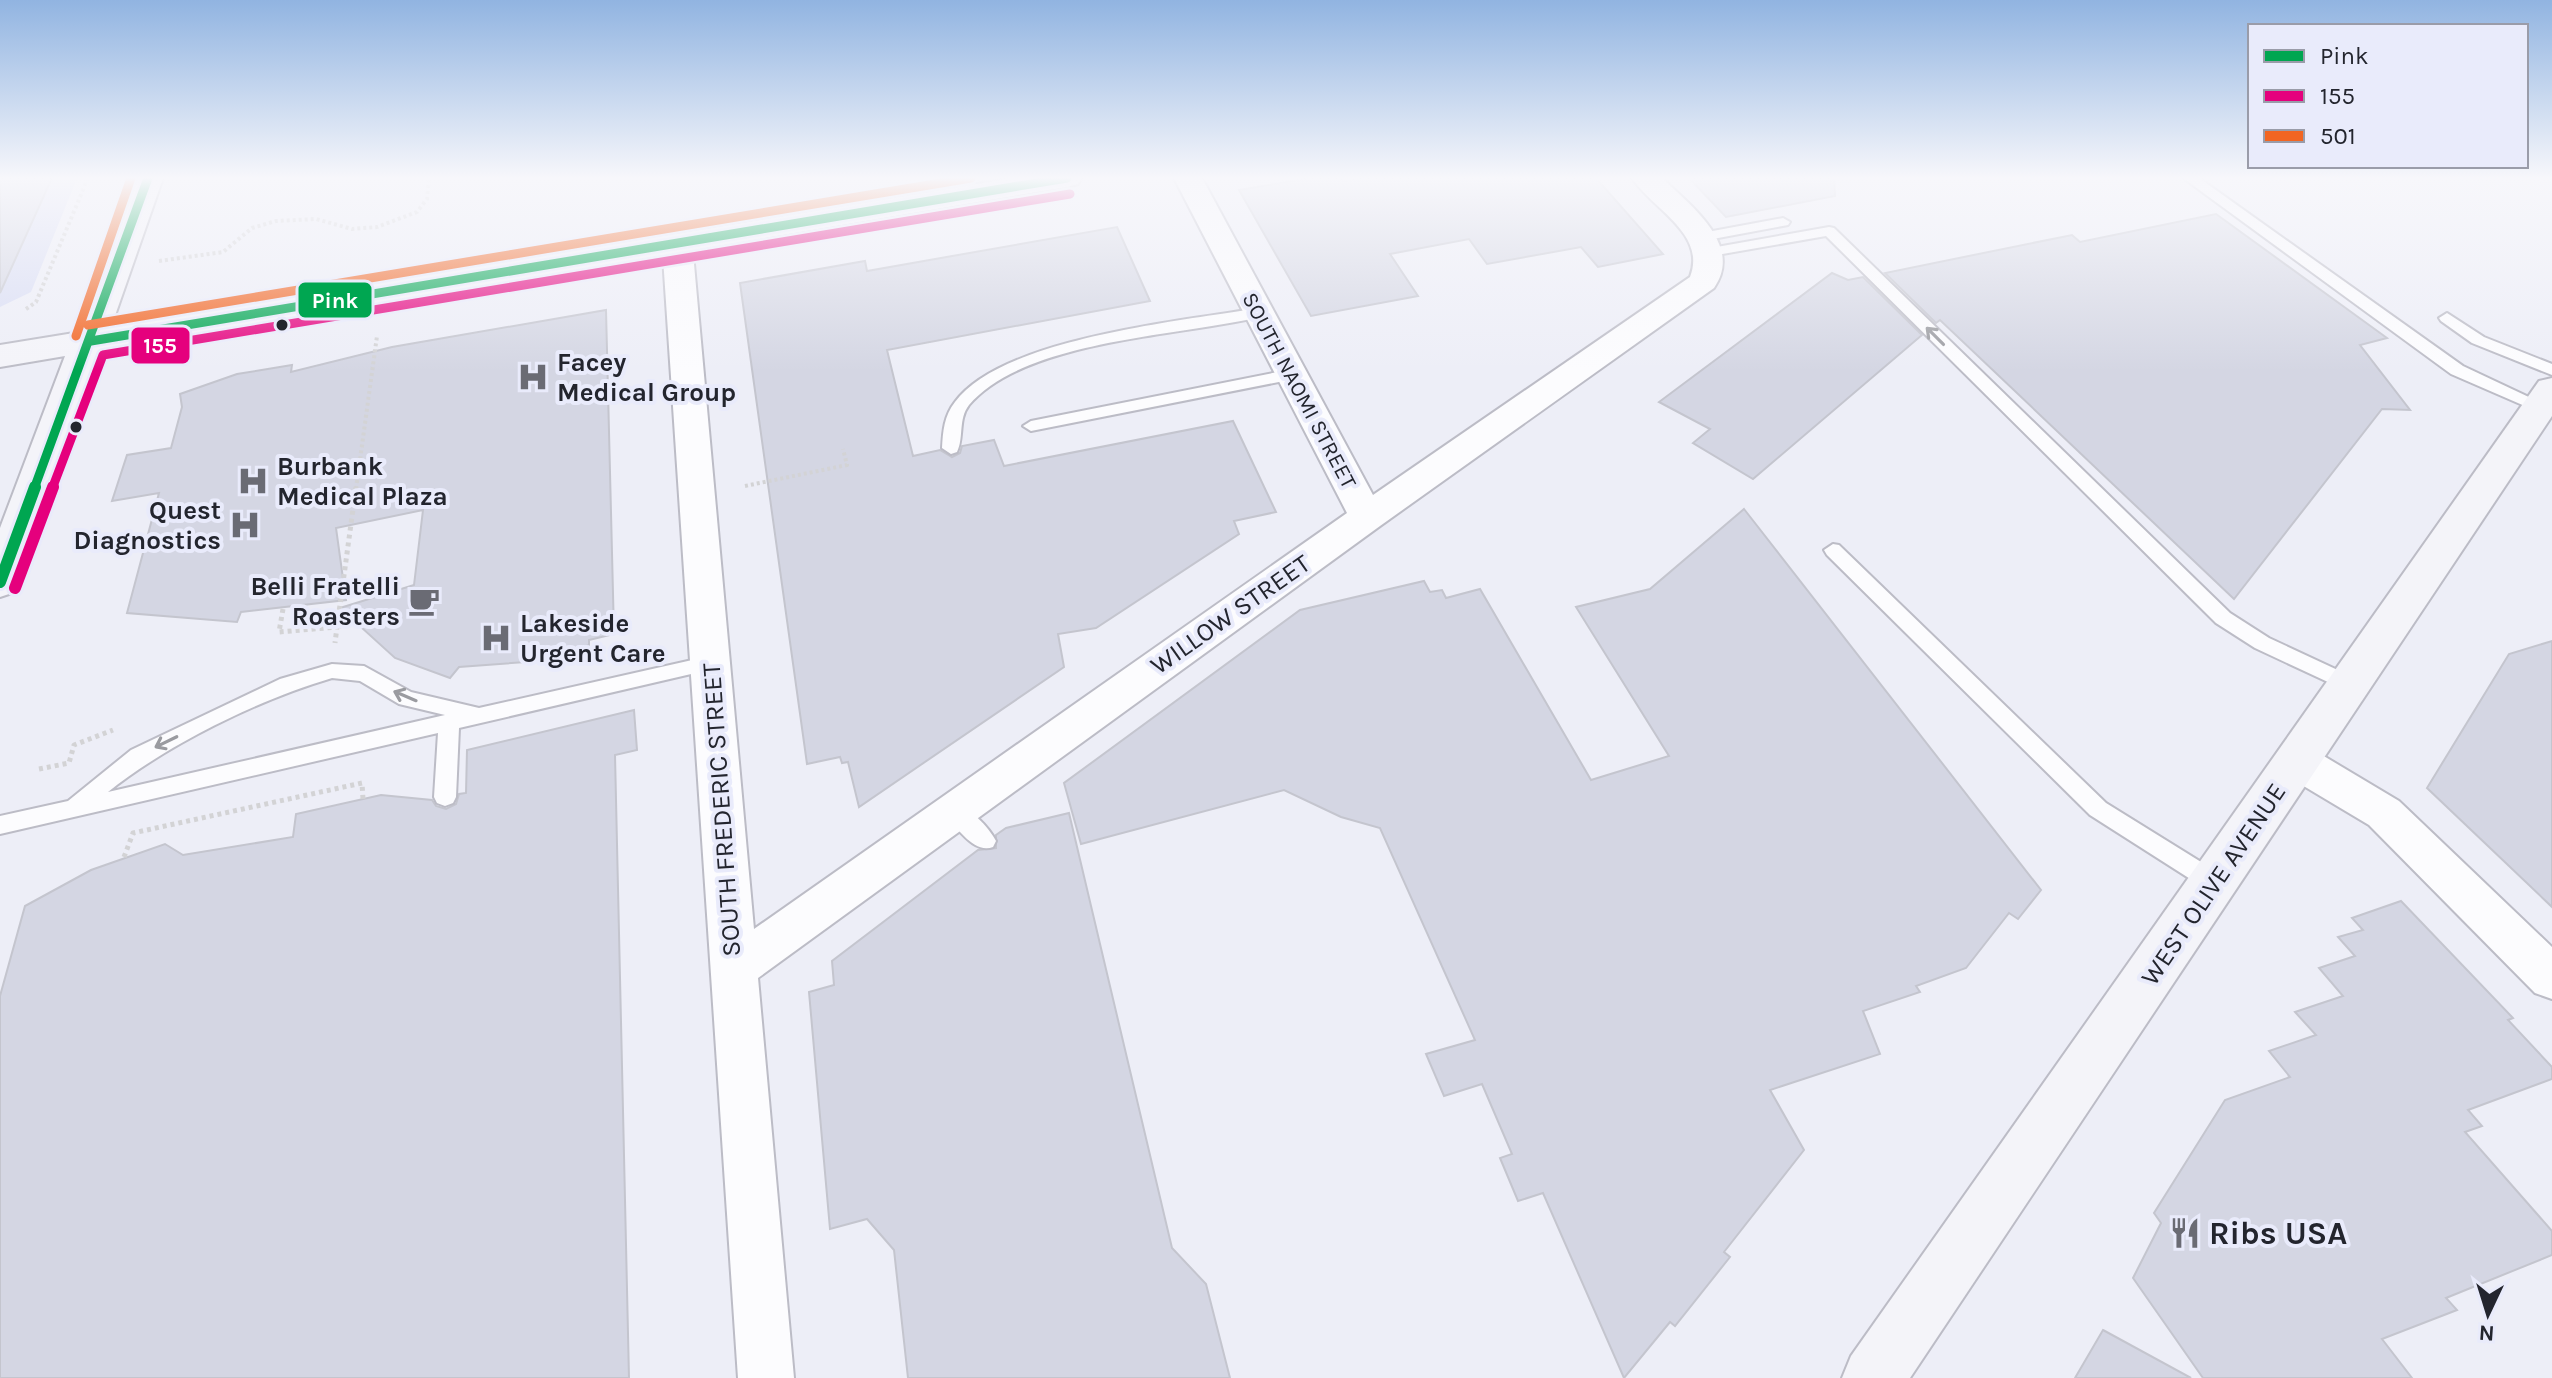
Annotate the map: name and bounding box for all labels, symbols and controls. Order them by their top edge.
legend [2248,24,2528,168]
text: Pink [2320,42,2368,70]
text: 155 [2320,82,2355,110]
text: 501 [2320,122,2356,150]
line badge: Pink [297,281,373,319]
text: Pink [312,288,358,314]
street label: SOUTH NAOMI STREET [1236,288,1362,493]
unlabelled marker [274,317,290,333]
line badge: 155 [130,326,191,365]
one-way arrow [1926,326,1945,346]
text: 155 [143,333,177,359]
place label: Facey Medical Group [557,347,736,408]
hospital icon: Facey Medical Group [516,360,550,394]
unlabelled marker [68,419,84,435]
place label: Burbank Medical Plaza [277,451,448,512]
hospital icon: Burbank Medical Plaza [236,464,270,498]
place label: Quest Diagnostics [73,495,221,556]
hospital icon: Quest Diagnostics [228,508,262,542]
street label: WILLOW STREET [1144,548,1316,681]
place label: Belli Fratelli Roasters [250,571,400,632]
cafe icon: Belli Fratelli Roasters [407,584,441,618]
place label: Lakeside Urgent Care [520,608,666,669]
hospital icon: Lakeside Urgent Care [479,621,513,655]
street label: SOUTH FREDERIC STREET [696,662,747,958]
one-way arrow [393,688,417,703]
one-way arrow [154,735,178,750]
street label: WEST OLIVE AVENUE [2134,777,2293,991]
place label: Ribs USA [2209,1215,2347,1252]
restaurant icon: Ribs USA [2168,1216,2202,1250]
north arrow [2448,1274,2528,1354]
text: N [2478,1319,2495,1346]

